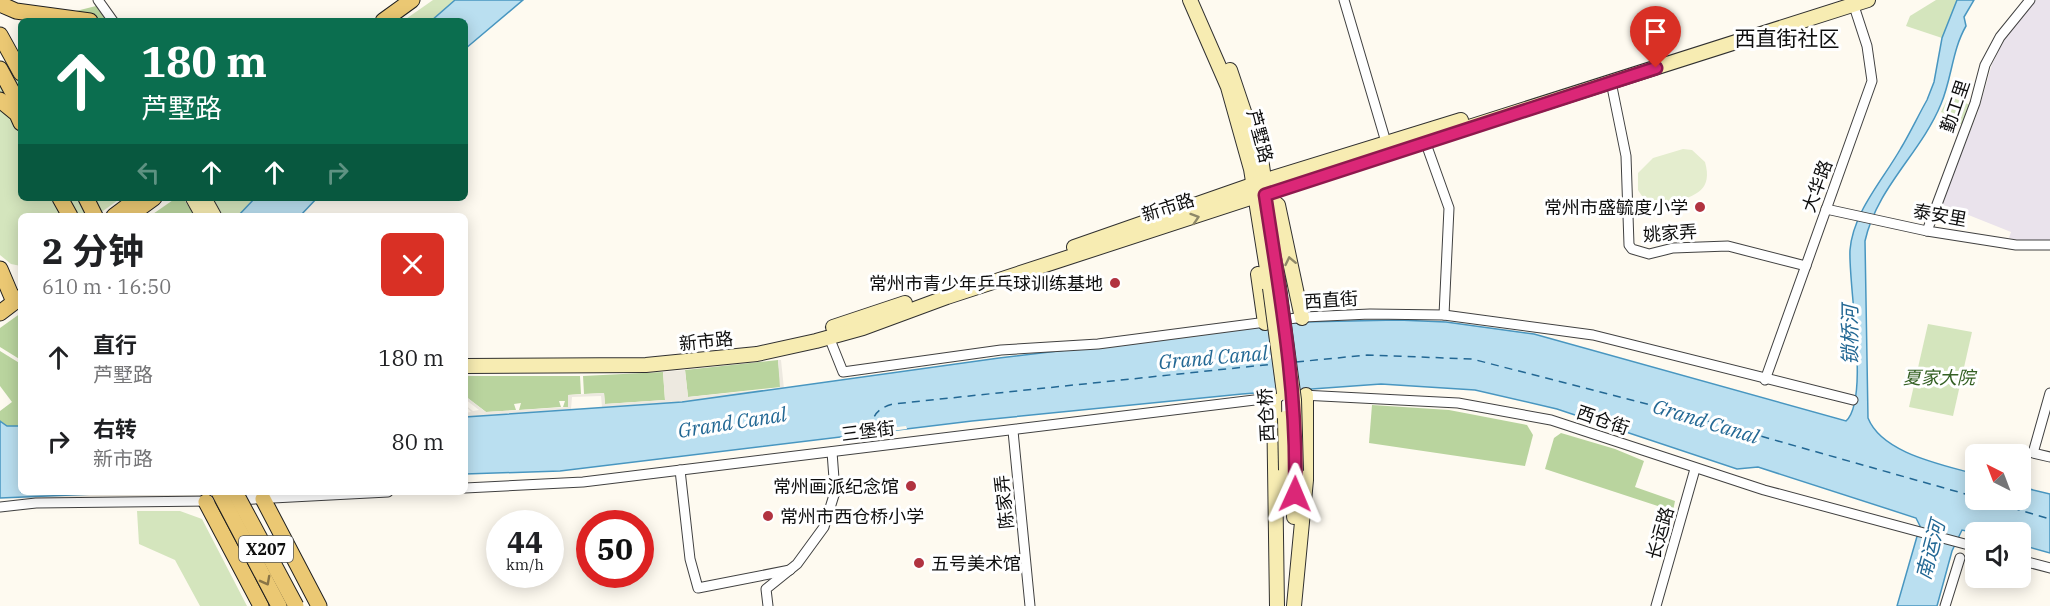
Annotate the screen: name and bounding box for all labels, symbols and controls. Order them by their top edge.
pin [1630,6,1681,68]
icon: arrive [1639,15,1672,48]
district label: 西直街社区 [1735,24,1840,52]
text: 180 m [141,34,267,89]
icon: ahead [42,42,120,120]
street label: 勤工里 [1935,77,1975,135]
text: 芦墅路 [141,90,222,125]
street label: 芦墅路 [1242,107,1278,165]
icon: left [132,156,165,189]
icon: ahead [195,156,228,189]
icon: ahead [258,156,291,189]
icon: right [321,156,354,189]
street label: 大华路 [1797,157,1837,215]
street label: 新市路 [1139,188,1197,226]
place label: 常州市盛毓度小学 [1544,196,1688,219]
street label: 泰安里 [1911,199,1969,231]
marker: 常州市盛毓度小学 [1693,200,1707,214]
one-way arrow [1189,212,1200,225]
street label: 姚家弄 [1642,220,1698,246]
text: 2 分钟 [42,227,144,274]
button: close [381,233,444,296]
one-way arrow [1284,256,1297,266]
place label: 常州市青少年乒乓球训练基地 [869,272,1103,295]
text: 610 m · 16:50 [42,273,171,300]
marker: 常州市青少年乒乓球训练基地 [1108,276,1122,290]
street label: 西直街 [1303,287,1359,313]
water label: 锁桥河 [1836,301,1863,365]
street label: 新市路 [678,327,734,355]
text: 直行 [93,330,137,359]
water label: Grand Canal [1157,339,1269,375]
icon: ahead [42,341,75,374]
text: 180 m [378,343,444,372]
text: 芦墅路 [93,361,153,388]
park label: 夏家大院 [1903,366,1978,389]
street label: 西仓桥 [1253,387,1279,443]
water label: Grand Canal [1650,392,1763,450]
water label: Grand Canal [676,400,789,444]
street label: 西仓街 [1574,400,1632,440]
text: 右转 [93,414,137,443]
street label: 三堡街 [840,416,896,446]
icon: right [42,425,75,458]
text: 80 m [392,427,444,456]
north arrow [1965,444,2031,510]
map controls [1965,444,2031,588]
text: 新市路 [93,445,153,472]
position arrow [1263,462,1327,526]
street label: 陈家弄 [990,474,1018,530]
place label: 常州画派纪念馆 [773,475,899,498]
marker: 常州画派纪念馆 [904,479,918,493]
street label: 长运路 [1642,504,1678,562]
place label: 常州市西仓桥小学 [780,505,924,528]
marker: 常州市西仓桥小学 [761,509,775,523]
speed limit sign: 50 [576,510,654,588]
water label: 南运河 [1909,514,1952,582]
text: 44 [507,522,543,561]
button: sound [1965,522,2031,588]
road number: X207 [239,536,293,562]
place label: 五号美术馆 [931,552,1021,575]
text: km/h [506,555,544,574]
marker: 五号美术馆 [912,556,926,570]
one-way arrow [259,575,270,585]

